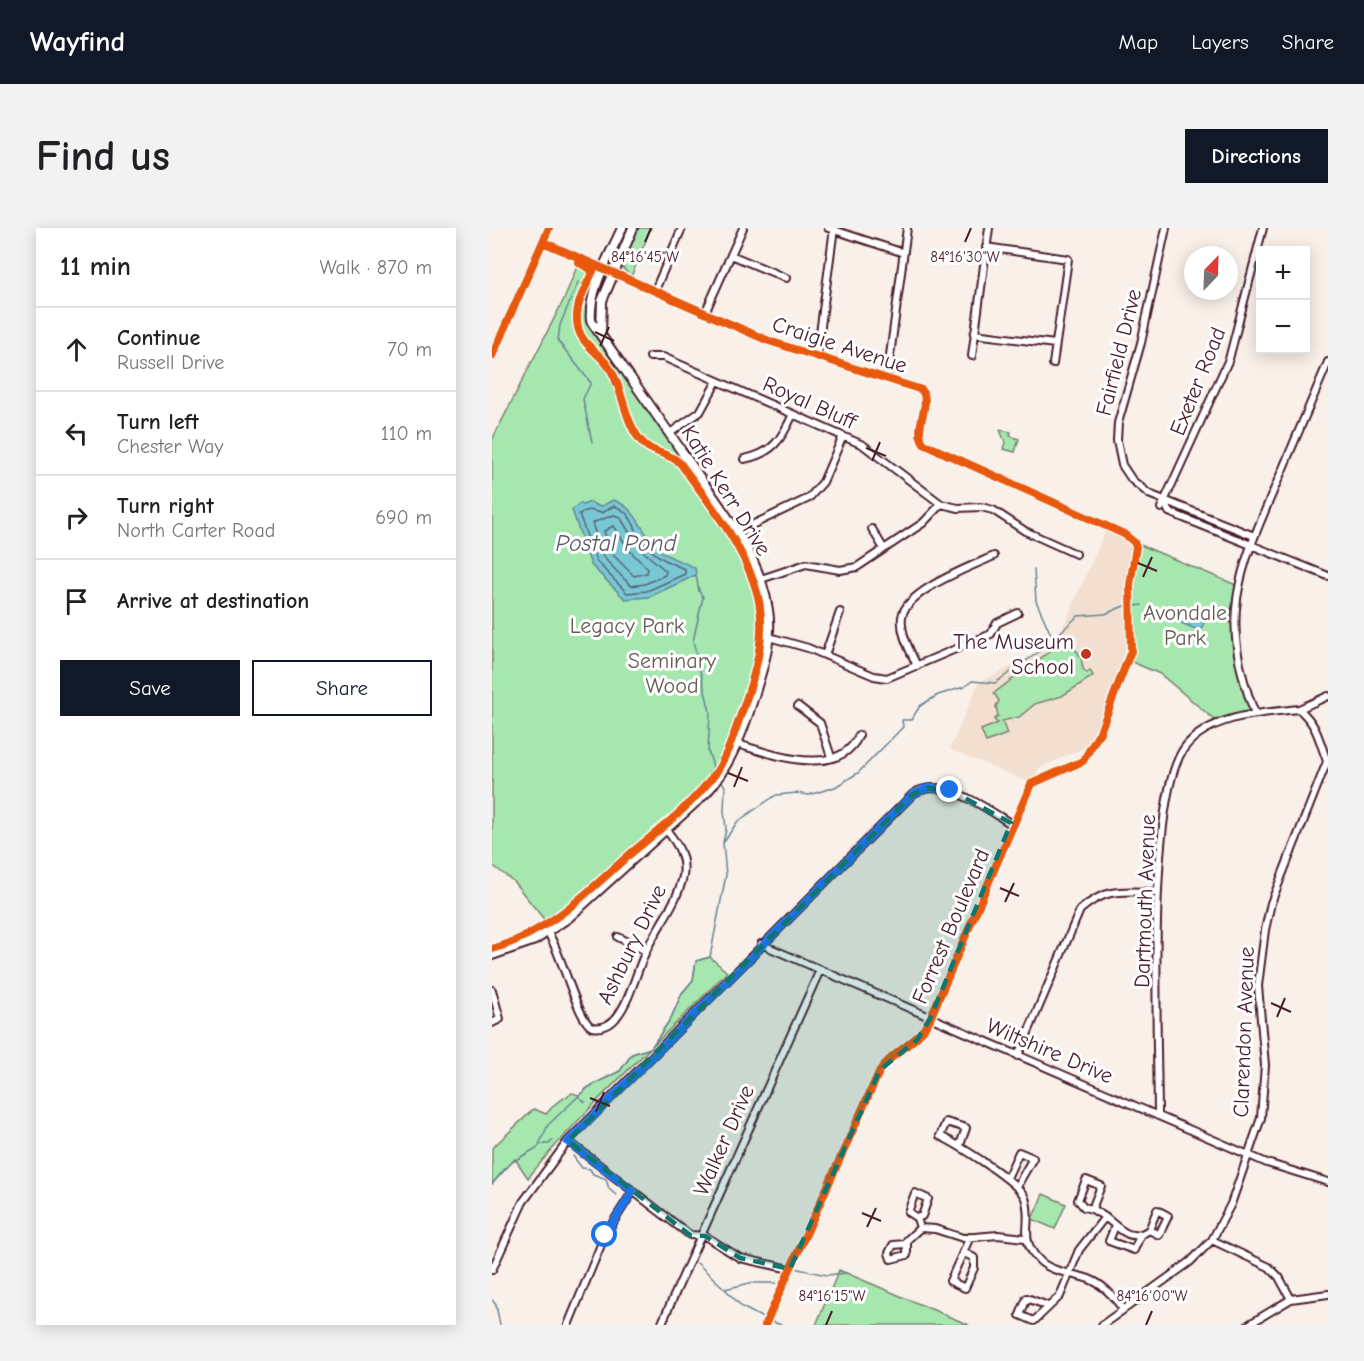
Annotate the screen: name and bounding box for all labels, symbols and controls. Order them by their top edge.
text: Wayfind [30,26,125,58]
text: Map [1119,30,1158,54]
text: Layers [1191,30,1249,54]
text: Share [1282,30,1334,54]
button: Directions [1185,129,1328,183]
text: Find us [36,132,170,181]
north arrow [1184,246,1238,300]
map controls [1256,246,1310,354]
button: + [1256,246,1310,300]
text: 84°16'45"W [611,248,679,266]
text: 84°16'30"W [930,248,1000,266]
text: 11 min [60,252,131,282]
text: Walk · 870 m [320,256,432,279]
street label: Fairfield Drive [1091,286,1147,418]
button: − [1256,300,1310,354]
street label: Craigie Avenue [769,311,910,379]
street label: Exeter Road [1164,323,1231,439]
text: Continue [117,325,200,351]
icon: ahead [60,333,93,366]
text: 70 m [387,338,432,361]
text: Russell Drive [117,351,224,374]
street label: Royal Bluff [759,371,862,436]
text: Turn left [117,409,199,435]
icon: left [60,417,93,450]
street label: Katie Kerr Drive [676,421,777,561]
text: 110 m [381,422,432,445]
text: Chester Way [117,435,223,458]
text: Turn right [117,493,214,519]
icon: right [60,501,93,534]
text: 690 m [375,506,432,529]
text: North Carter Road [117,519,275,542]
water label: Postal Pond [556,529,678,557]
icon: arrive [60,585,93,618]
text: Arrive at destination [117,588,309,614]
park label: Avondale Park [1143,600,1227,651]
park label: Legacy Park [570,613,685,639]
place label: The Museum School [953,629,1074,680]
marker: The Museum School [1079,647,1093,661]
park label: Seminary Wood [628,648,716,699]
button: Save [60,660,240,716]
button: Share [252,660,432,716]
route end [936,776,962,802]
street label: Dartmouth Avenue [1129,814,1161,988]
street label: Forrest Boulevard [906,845,995,1008]
street label: Ashbury Drive [592,880,672,1009]
street label: Clarendon Avenue [1228,946,1260,1118]
street label: Wiltshire Drive [982,1013,1117,1089]
street label: Walker Drive [688,1081,760,1200]
route start [591,1221,617,1247]
text: 84°16'15"W [799,1287,865,1305]
text: 84°16'00"W [1116,1287,1188,1305]

